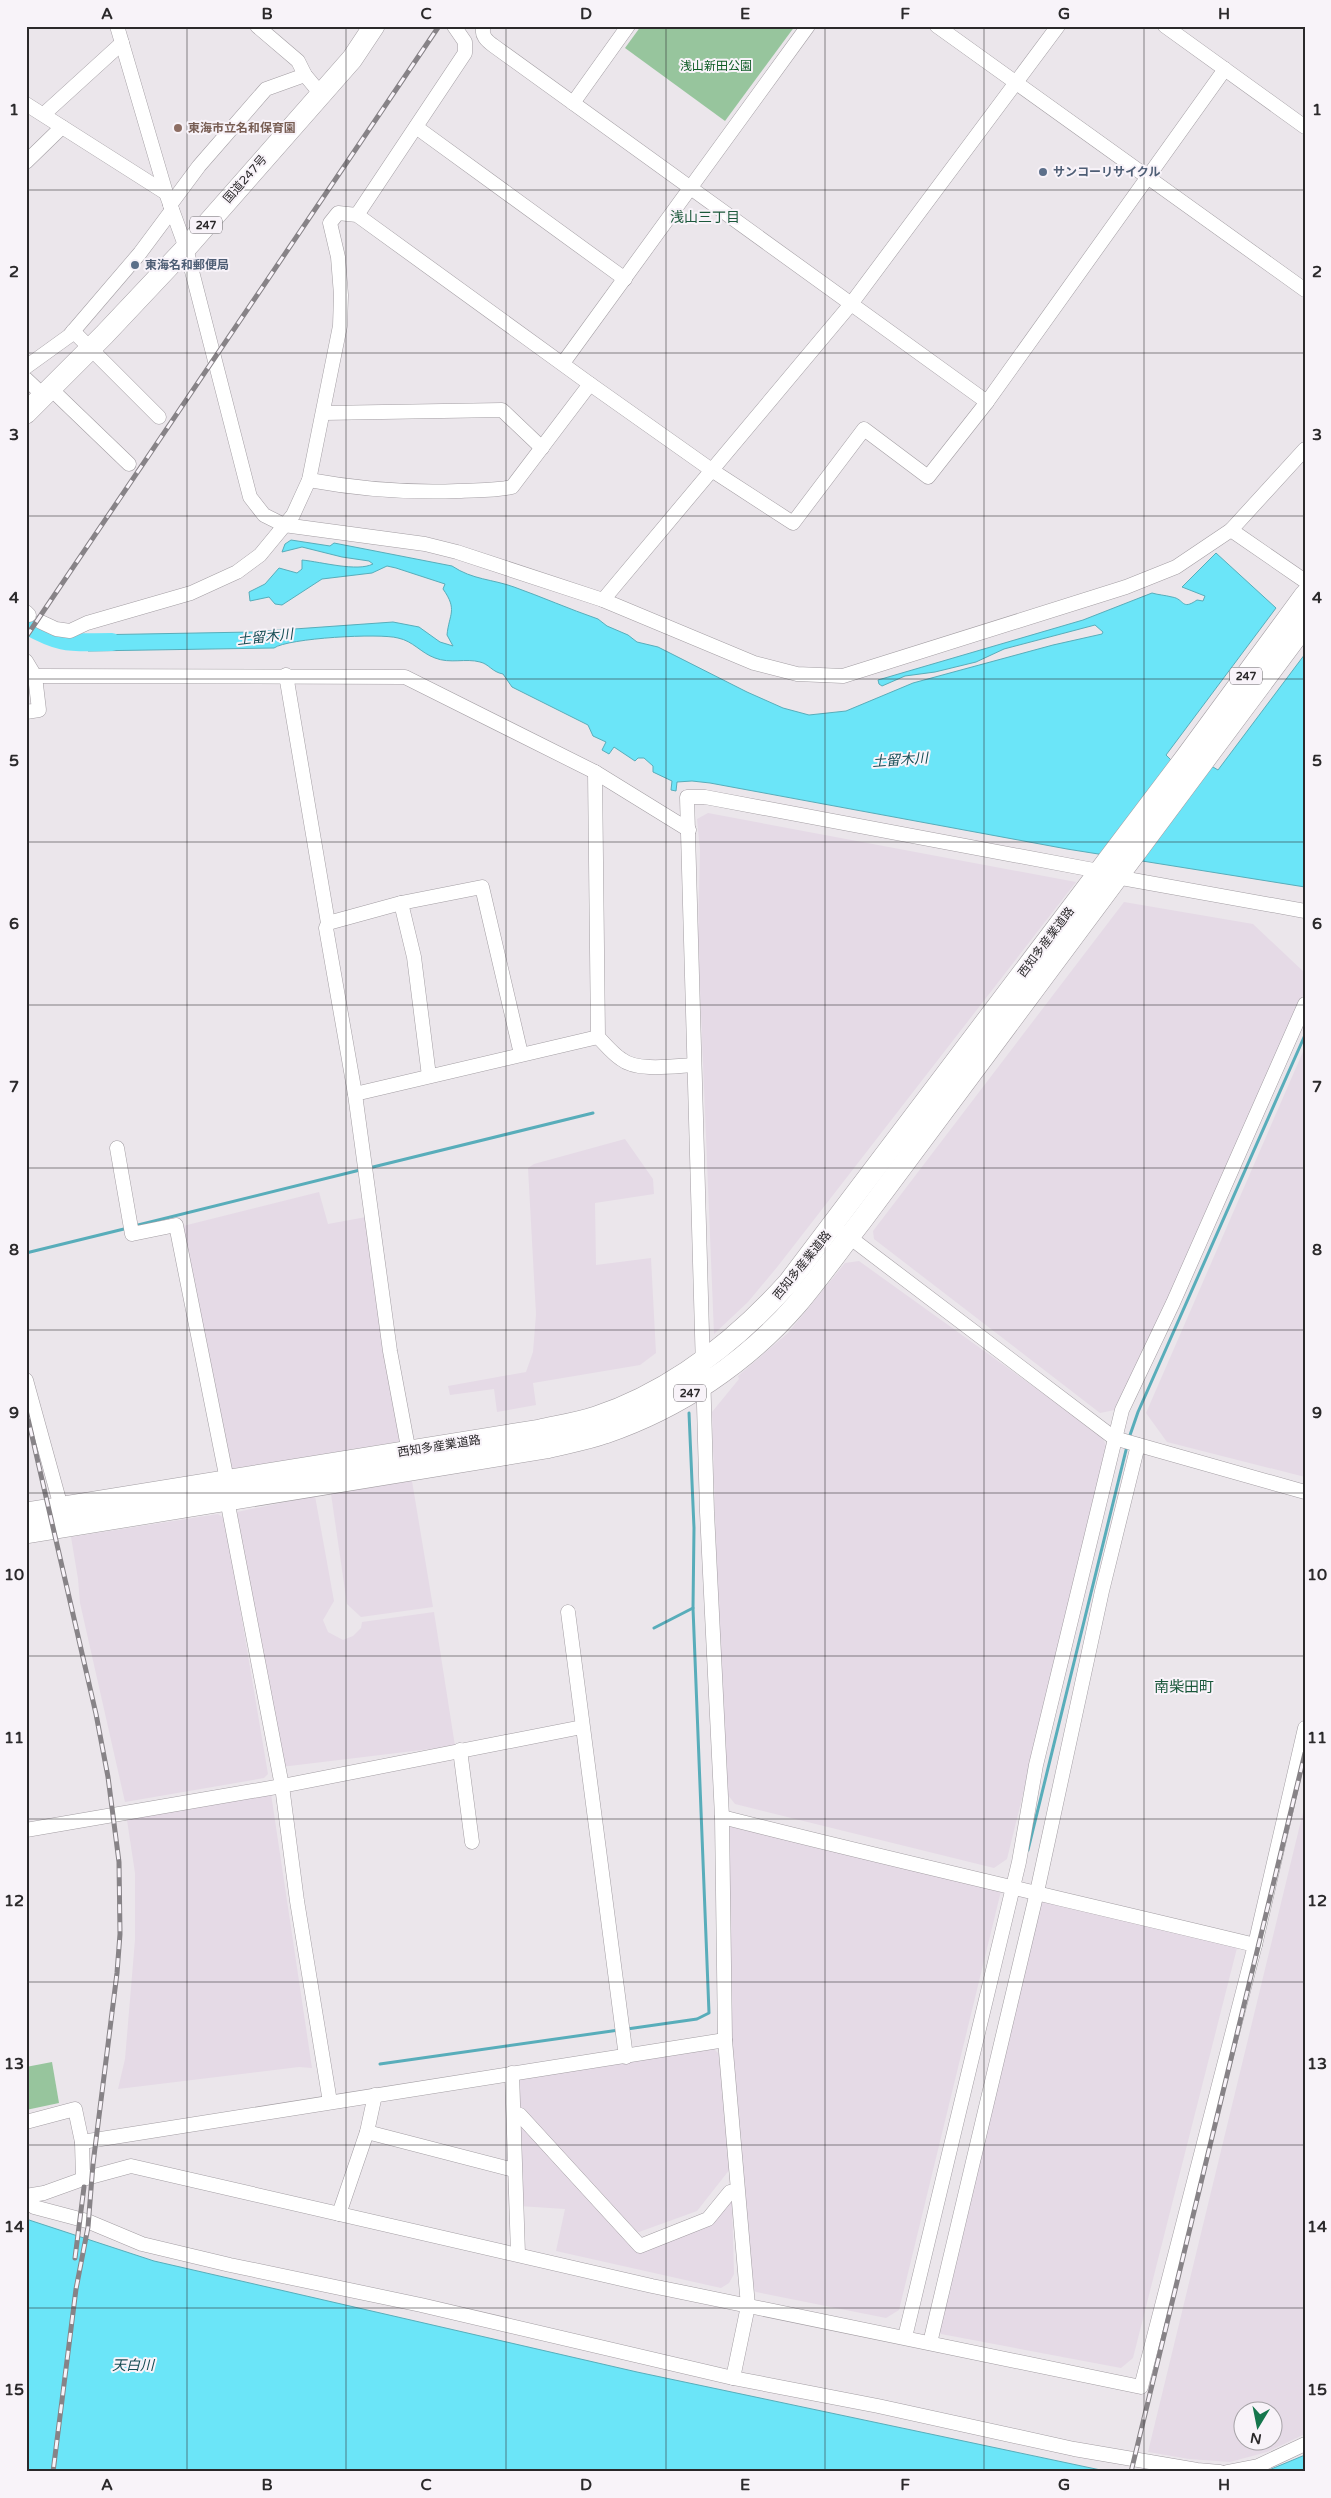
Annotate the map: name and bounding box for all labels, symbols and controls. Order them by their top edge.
text: A [101,4,113,24]
text: B [261,4,273,24]
text: C [420,4,432,24]
text: D [580,4,592,24]
text: E [740,4,750,24]
text: F [900,4,910,24]
text: G [1058,4,1070,24]
text: H [1218,4,1230,24]
park label: 浅山新田公園 [680,59,752,73]
text: 1 [9,100,19,120]
text: 1 [1312,100,1322,120]
place label: 東海市立名和保育園 [188,121,296,135]
marker: 東海市立名和保育園 [172,122,184,134]
street label: 国道247号 [220,152,270,206]
place label: サンコーリサイクル [1053,165,1160,179]
marker: サンコーリサイクル [1037,166,1049,178]
district label: 浅山三丁目 [670,209,740,226]
road number: 247 [190,216,222,234]
place label: 東海名和郵便局 [145,258,229,272]
marker: 東海名和郵便局 [129,259,141,271]
text: 2 [9,262,19,282]
text: 2 [1312,262,1322,282]
text: 3 [9,425,19,445]
text: 3 [1312,425,1322,445]
text: 4 [9,588,19,608]
text: 4 [1312,588,1322,608]
water label: 土留木川 [236,625,296,648]
road number: 247 [1230,668,1262,684]
water label: 土留木川 [871,749,931,770]
text: 5 [9,751,19,771]
text: 5 [1312,751,1322,771]
street label: 西知多産業道路 [1015,904,1077,980]
text: 6 [9,914,19,934]
text: 6 [1312,914,1322,934]
text: 7 [9,1077,19,1097]
text: 7 [1312,1077,1322,1097]
street label: 西知多産業道路 [770,1228,834,1302]
text: 8 [9,1240,19,1260]
text: 8 [1312,1240,1322,1260]
road number: 247 [674,1385,706,1402]
text: 9 [9,1403,19,1423]
text: 9 [1312,1403,1322,1423]
street label: 西知多産業道路 [396,1433,482,1459]
text: 10 [4,1565,24,1585]
text: 10 [1307,1565,1327,1585]
district label: 南柴田町 [1154,1678,1214,1696]
text: 11 [4,1728,24,1748]
text: 11 [1307,1728,1327,1748]
text: 12 [4,1891,24,1911]
text: 12 [1307,1891,1327,1911]
text: 13 [4,2054,24,2074]
text: 13 [1307,2054,1327,2074]
text: 14 [4,2217,24,2237]
text: 14 [1307,2217,1327,2237]
water label: 天白川 [112,2357,156,2374]
text: 15 [4,2380,24,2400]
text: 15 [1307,2380,1327,2400]
north arrow [1234,2400,1284,2450]
text: N [1249,2429,1263,2448]
text: A [101,2475,113,2495]
text: B [261,2475,273,2495]
text: C [420,2475,432,2495]
text: D [580,2475,592,2495]
text: E [740,2475,750,2495]
text: F [900,2475,910,2495]
text: G [1058,2475,1070,2495]
text: H [1218,2475,1230,2495]

